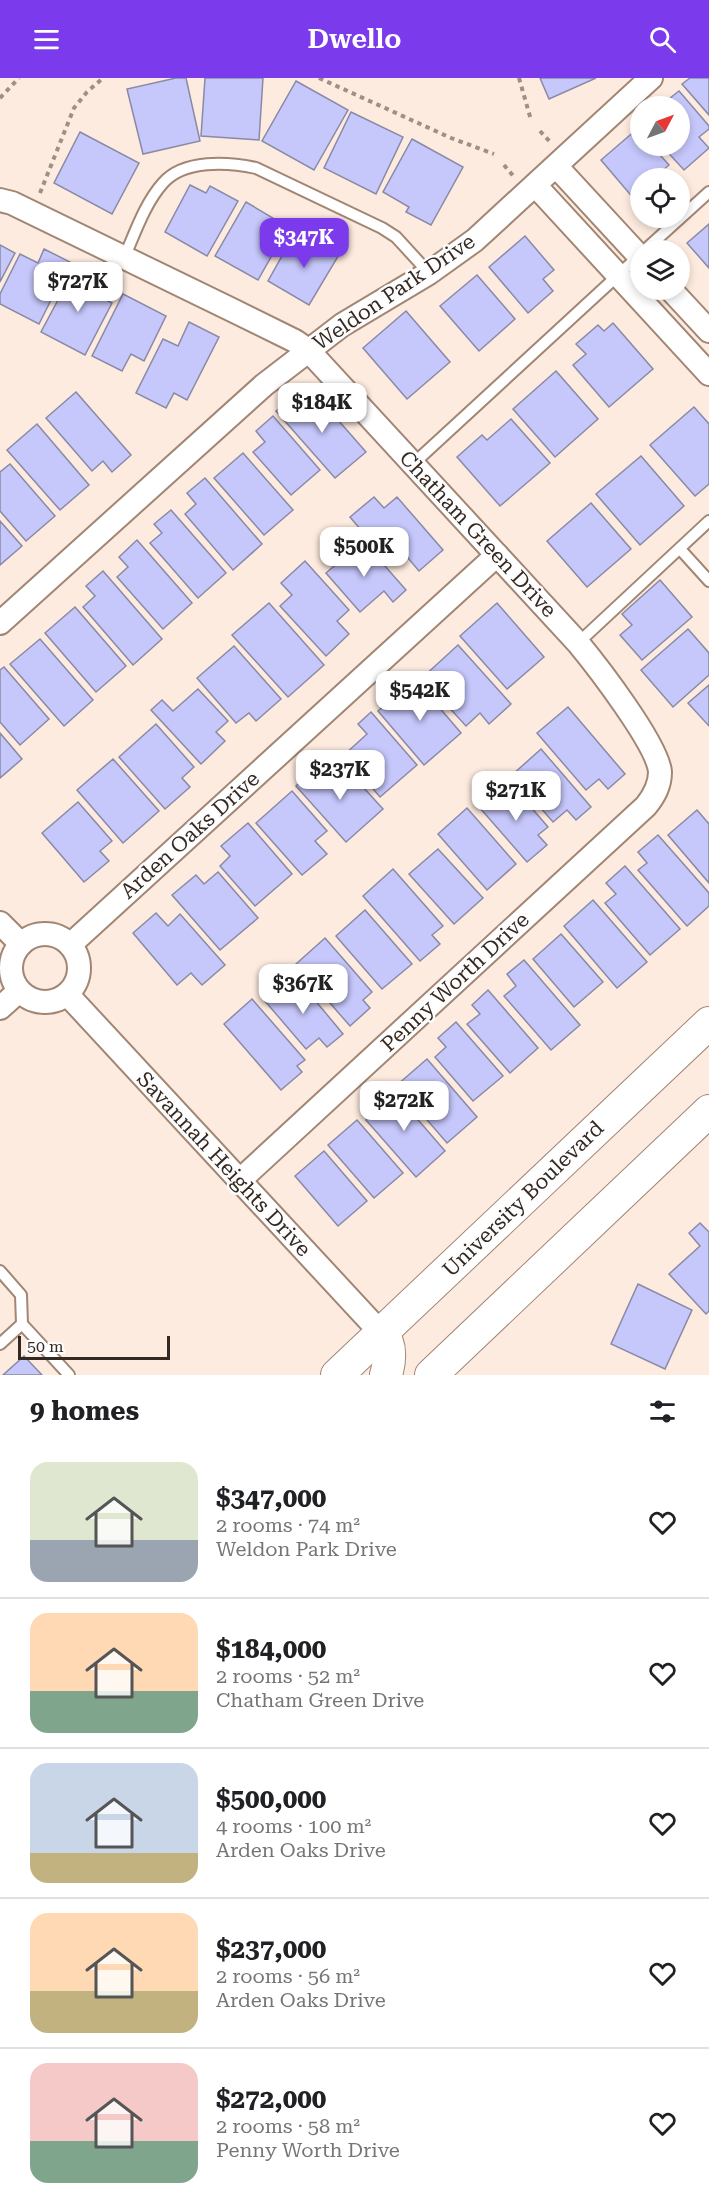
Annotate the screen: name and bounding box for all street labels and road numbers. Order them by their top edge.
street label: Weldon Park Drive [309,229,479,355]
street label: Chatham Green Drive [395,446,561,622]
street label: Arden Oaks Drive [116,766,264,904]
street label: Penny Worth Drive [376,907,534,1057]
street label: Savannah Heights Drive [132,1067,316,1261]
street label: University Boulevard [438,1116,609,1282]

